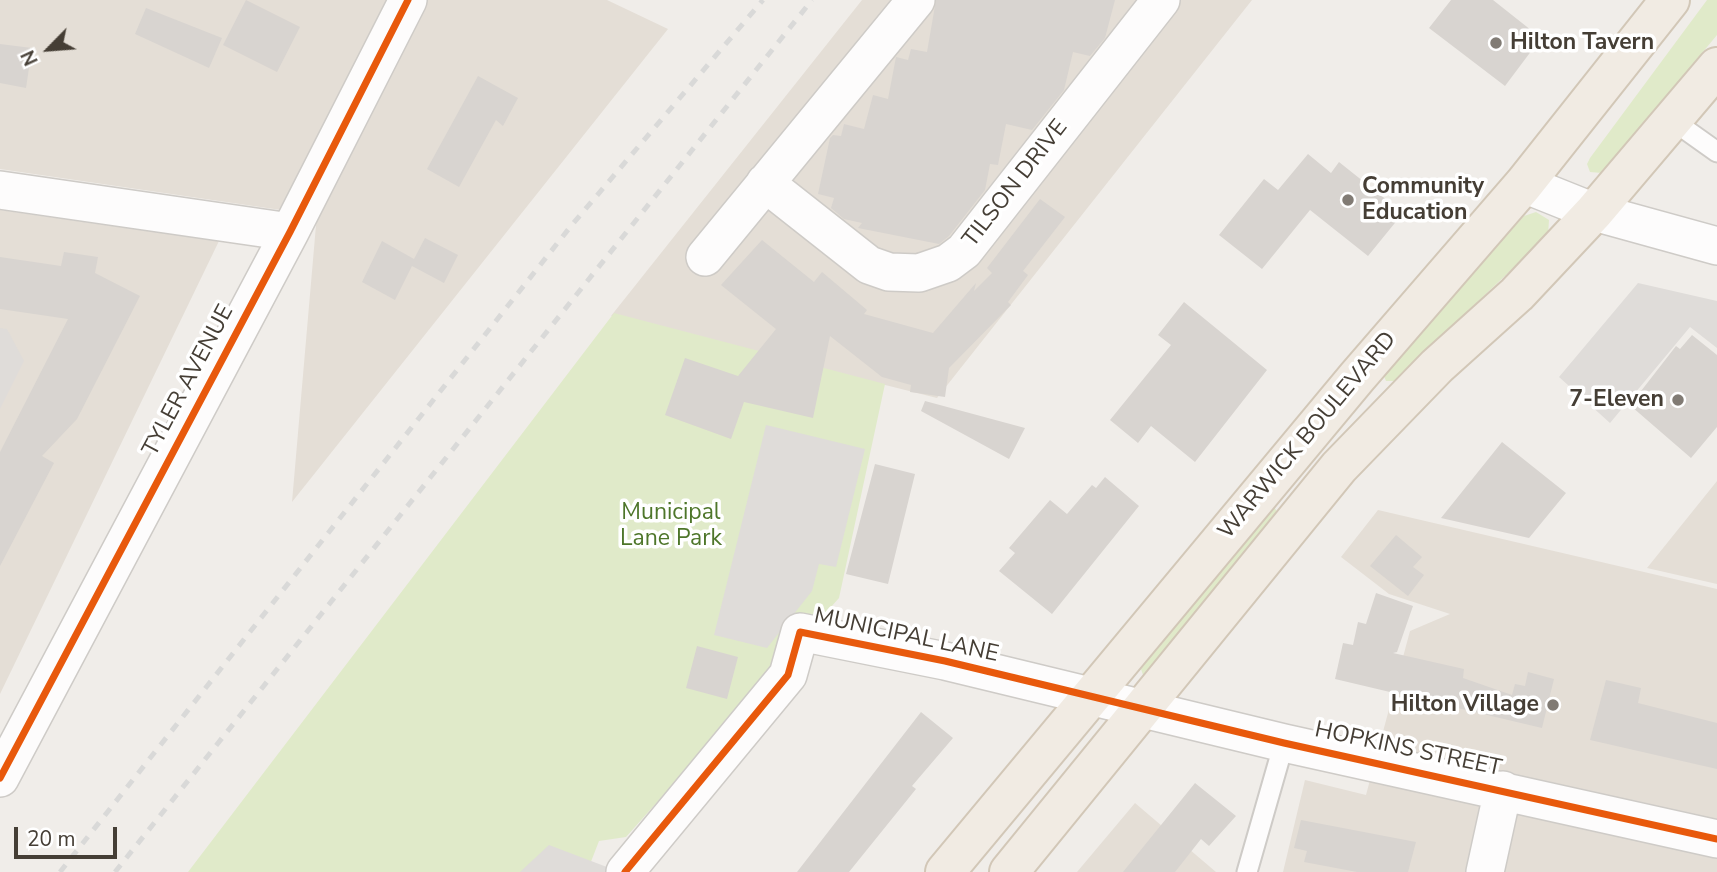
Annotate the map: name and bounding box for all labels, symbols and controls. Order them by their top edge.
north arrow [14,14,84,84]
place label: Hilton Tavern [1510,29,1654,57]
marker: Hilton Tavern [1488,35,1504,51]
text: N [15,46,45,70]
street label: TILSON DRIVE [958,115,1074,253]
place label: Community Education [1362,173,1484,227]
marker: Community Education [1340,192,1356,208]
street label: TYLER AVENUE [138,301,240,461]
street label: WARWICK BOULEVARD [1213,327,1403,545]
place label: 7-Eleven [1569,386,1664,414]
marker: 7-Eleven [1670,392,1686,408]
park label: Municipal Lane Park [620,499,722,553]
street label: MUNICIPAL LANE [811,603,1001,669]
place label: Hilton Village [1391,691,1539,719]
marker: Hilton Village [1545,697,1561,713]
street label: HOPKINS STREET [1312,717,1504,783]
scale bar [18,812,121,856]
text: 20 m [27,825,76,853]

